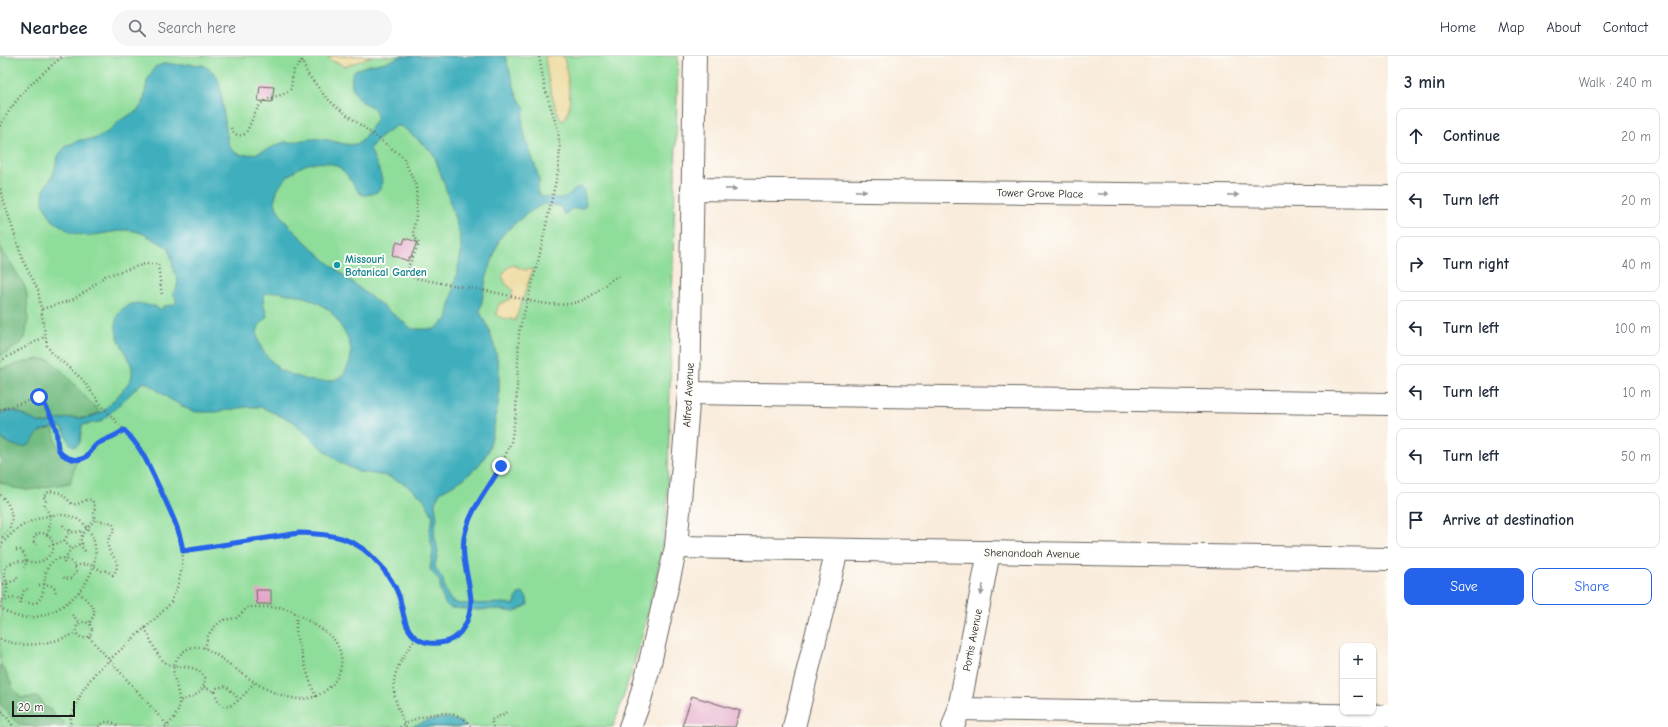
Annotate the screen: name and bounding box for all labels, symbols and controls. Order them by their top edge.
search box [112,10,392,46]
text: Nearbee [20,17,88,39]
icon: search [126,17,148,39]
text: Search here [158,19,236,37]
text: Home [1440,19,1476,36]
text: Map [1498,19,1524,36]
text: About [1546,19,1581,36]
text: Contact [1603,19,1648,36]
text: 3 min [1404,73,1445,92]
text: Walk · 240 m [1579,75,1652,90]
icon: ahead [1405,125,1427,147]
text: Continue [1443,127,1500,145]
text: 20 m [1621,129,1651,144]
one-way arrow [725,186,738,192]
street label: Tower Grove Place [997,186,1084,201]
one-way arrow [855,188,868,194]
icon: left [1405,189,1427,211]
one-way arrow [1097,191,1110,197]
text: Turn left [1443,191,1499,209]
one-way arrow [1227,192,1240,198]
text: 20 m [1621,193,1651,208]
place label: Missouri Botanical Garden [345,253,427,279]
icon: right [1405,253,1427,275]
text: Turn right [1443,255,1509,273]
text: 40 m [1622,257,1651,272]
marker: Missouri Botanical Garden [332,260,342,270]
icon: left [1405,317,1427,339]
text: Turn left [1443,319,1499,337]
text: 100 m [1615,321,1651,336]
street label: Alfred Avenue [680,362,697,428]
icon: left [1405,381,1427,403]
text: Turn left [1443,383,1499,401]
text: 10 m [1623,385,1651,400]
route start [30,388,48,406]
icon: left [1405,445,1427,467]
text: Turn left [1443,447,1499,465]
text: 50 m [1621,449,1651,464]
route end [492,457,510,475]
icon: arrive [1405,509,1427,531]
text: Arrive at destination [1443,511,1574,529]
street label: Shenandoah Avenue [984,546,1080,561]
button: Save [1404,568,1524,605]
button: Share [1532,568,1652,605]
one-way arrow [978,584,984,597]
street label: Portis Avenue [960,607,985,672]
map controls [1340,643,1376,715]
button: + [1340,643,1376,679]
button: − [1340,679,1376,715]
scale bar [12,699,75,718]
text: 20 m [18,701,43,714]

